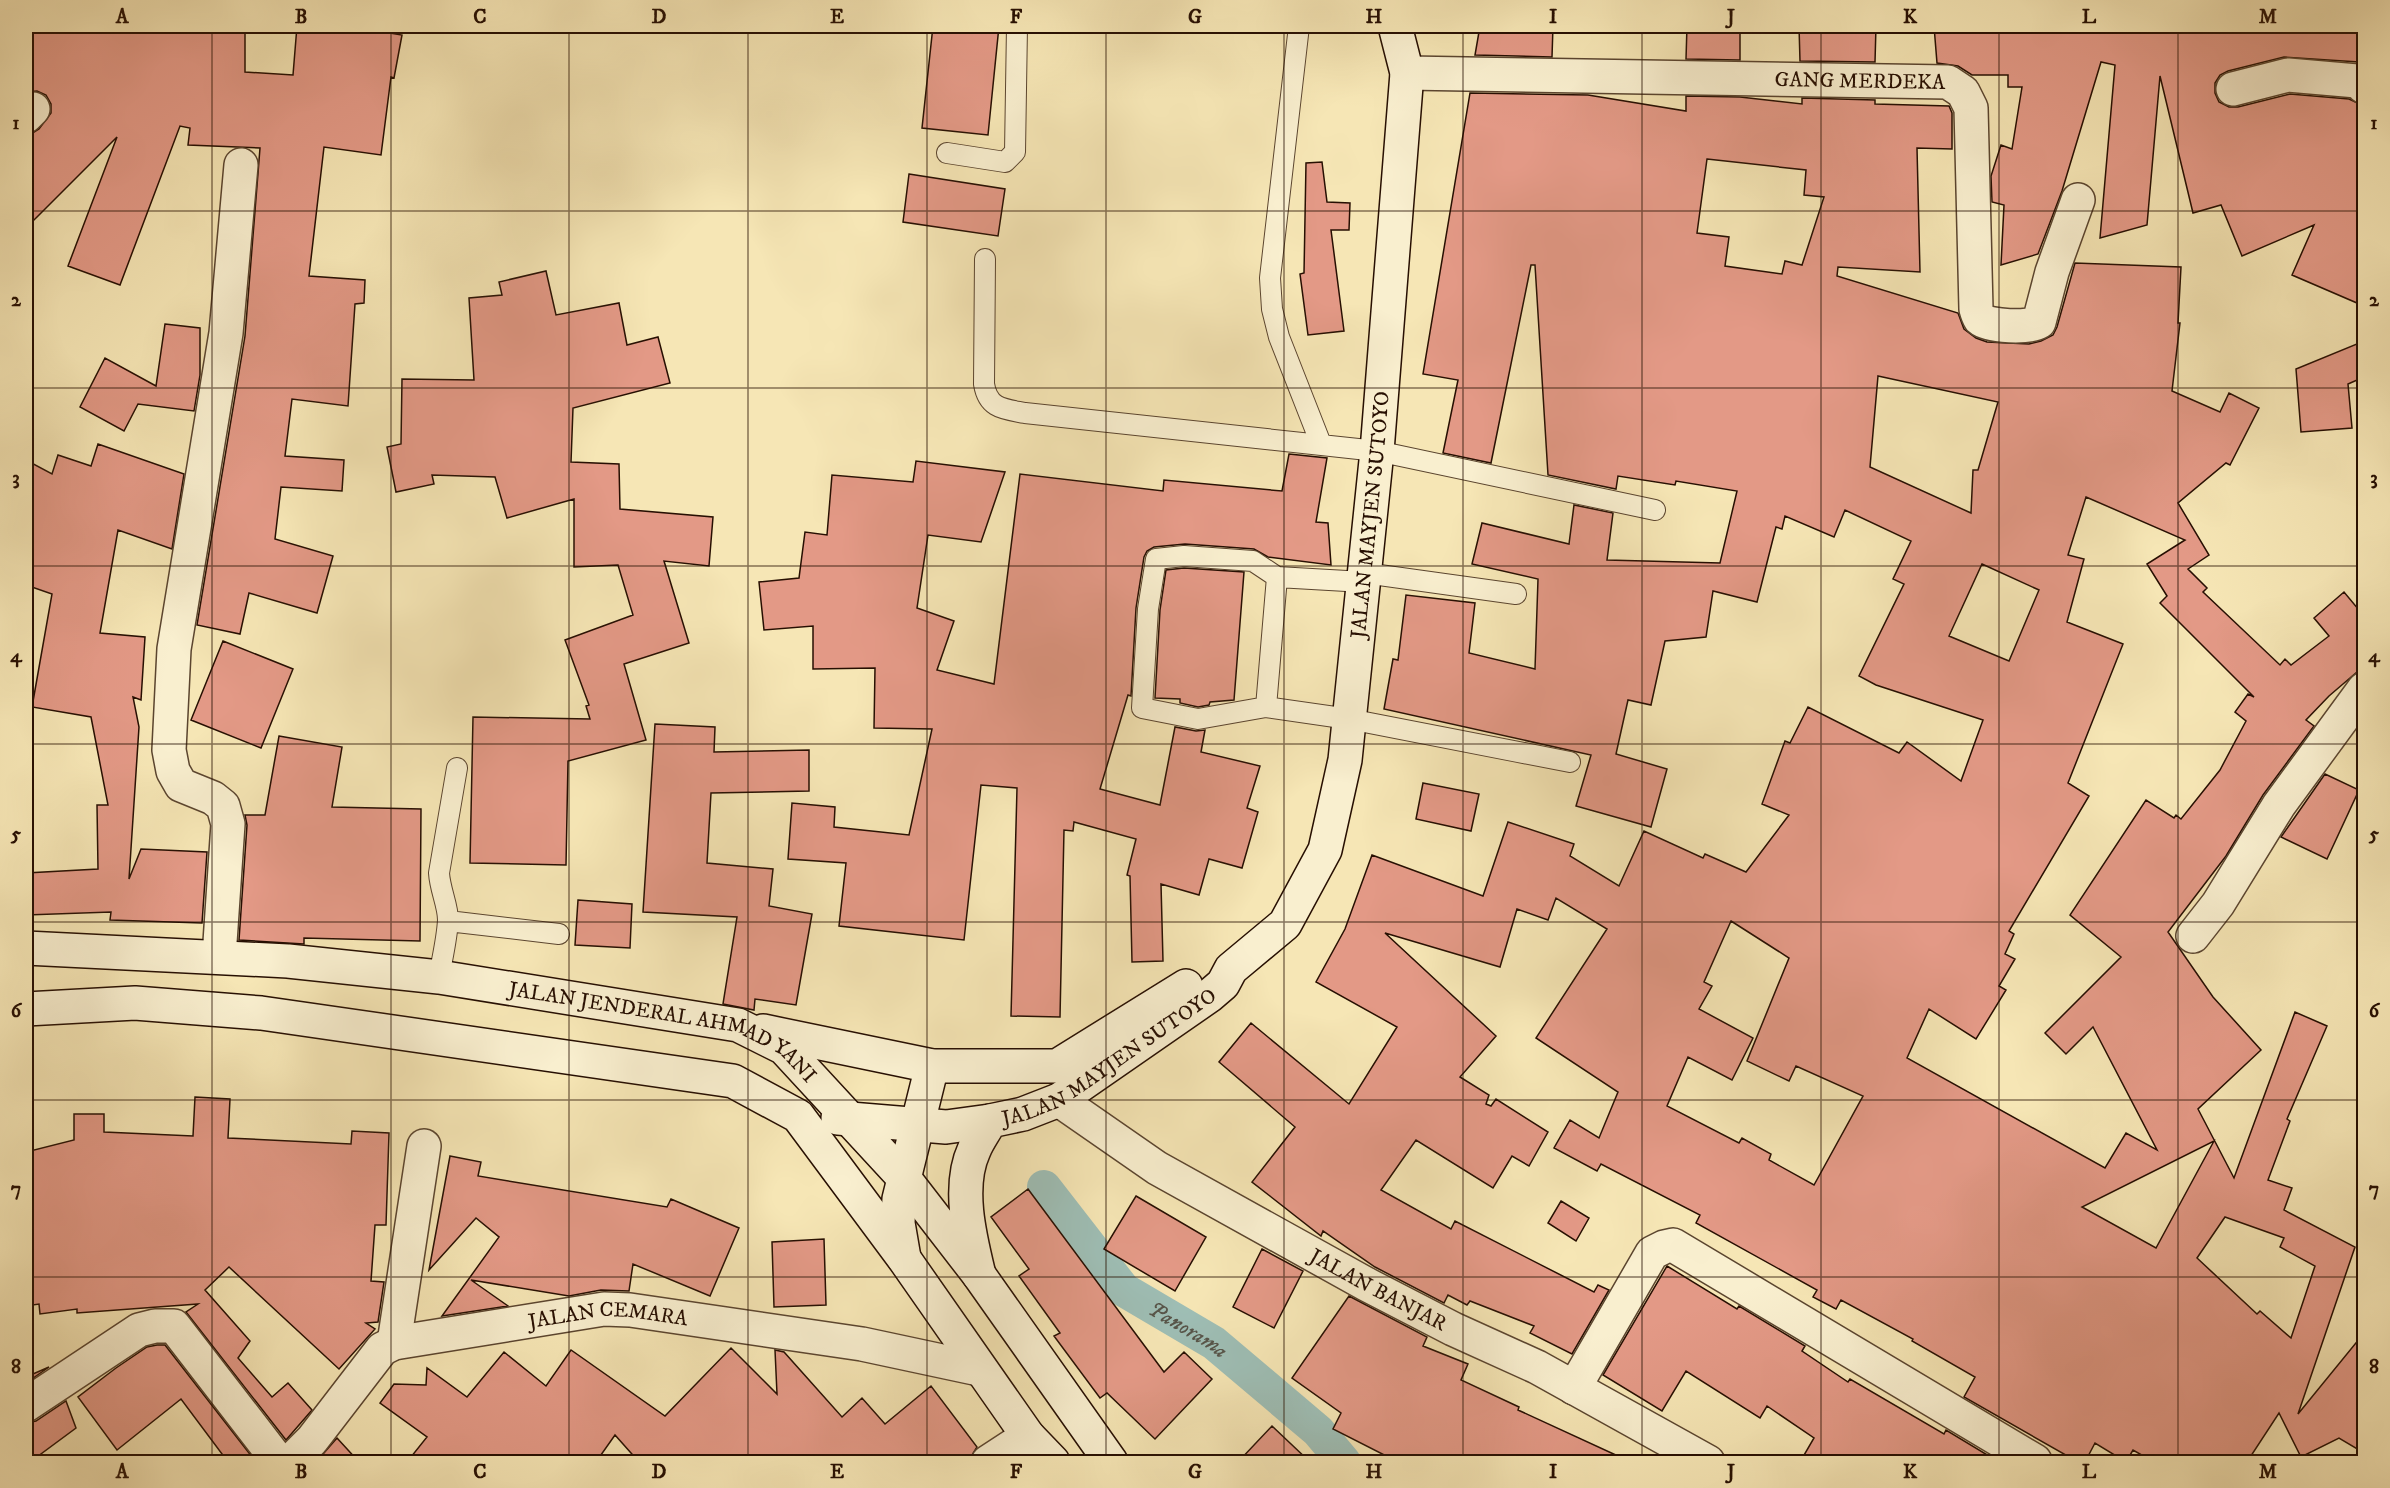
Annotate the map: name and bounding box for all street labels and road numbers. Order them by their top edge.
street label: GANG MERDEKA [1774,67,1946,96]
street label: JALAN MAYJEN SUTOYO [1345,390,1396,642]
street label: JALAN JENDERAL AHMAD YANI [505,976,822,1089]
street label: JALAN MAYJEN SUTOYO [998,983,1222,1133]
street label: JALAN BANJAR [1303,1242,1451,1338]
street label: JALAN CEMARA [525,1297,690,1335]

